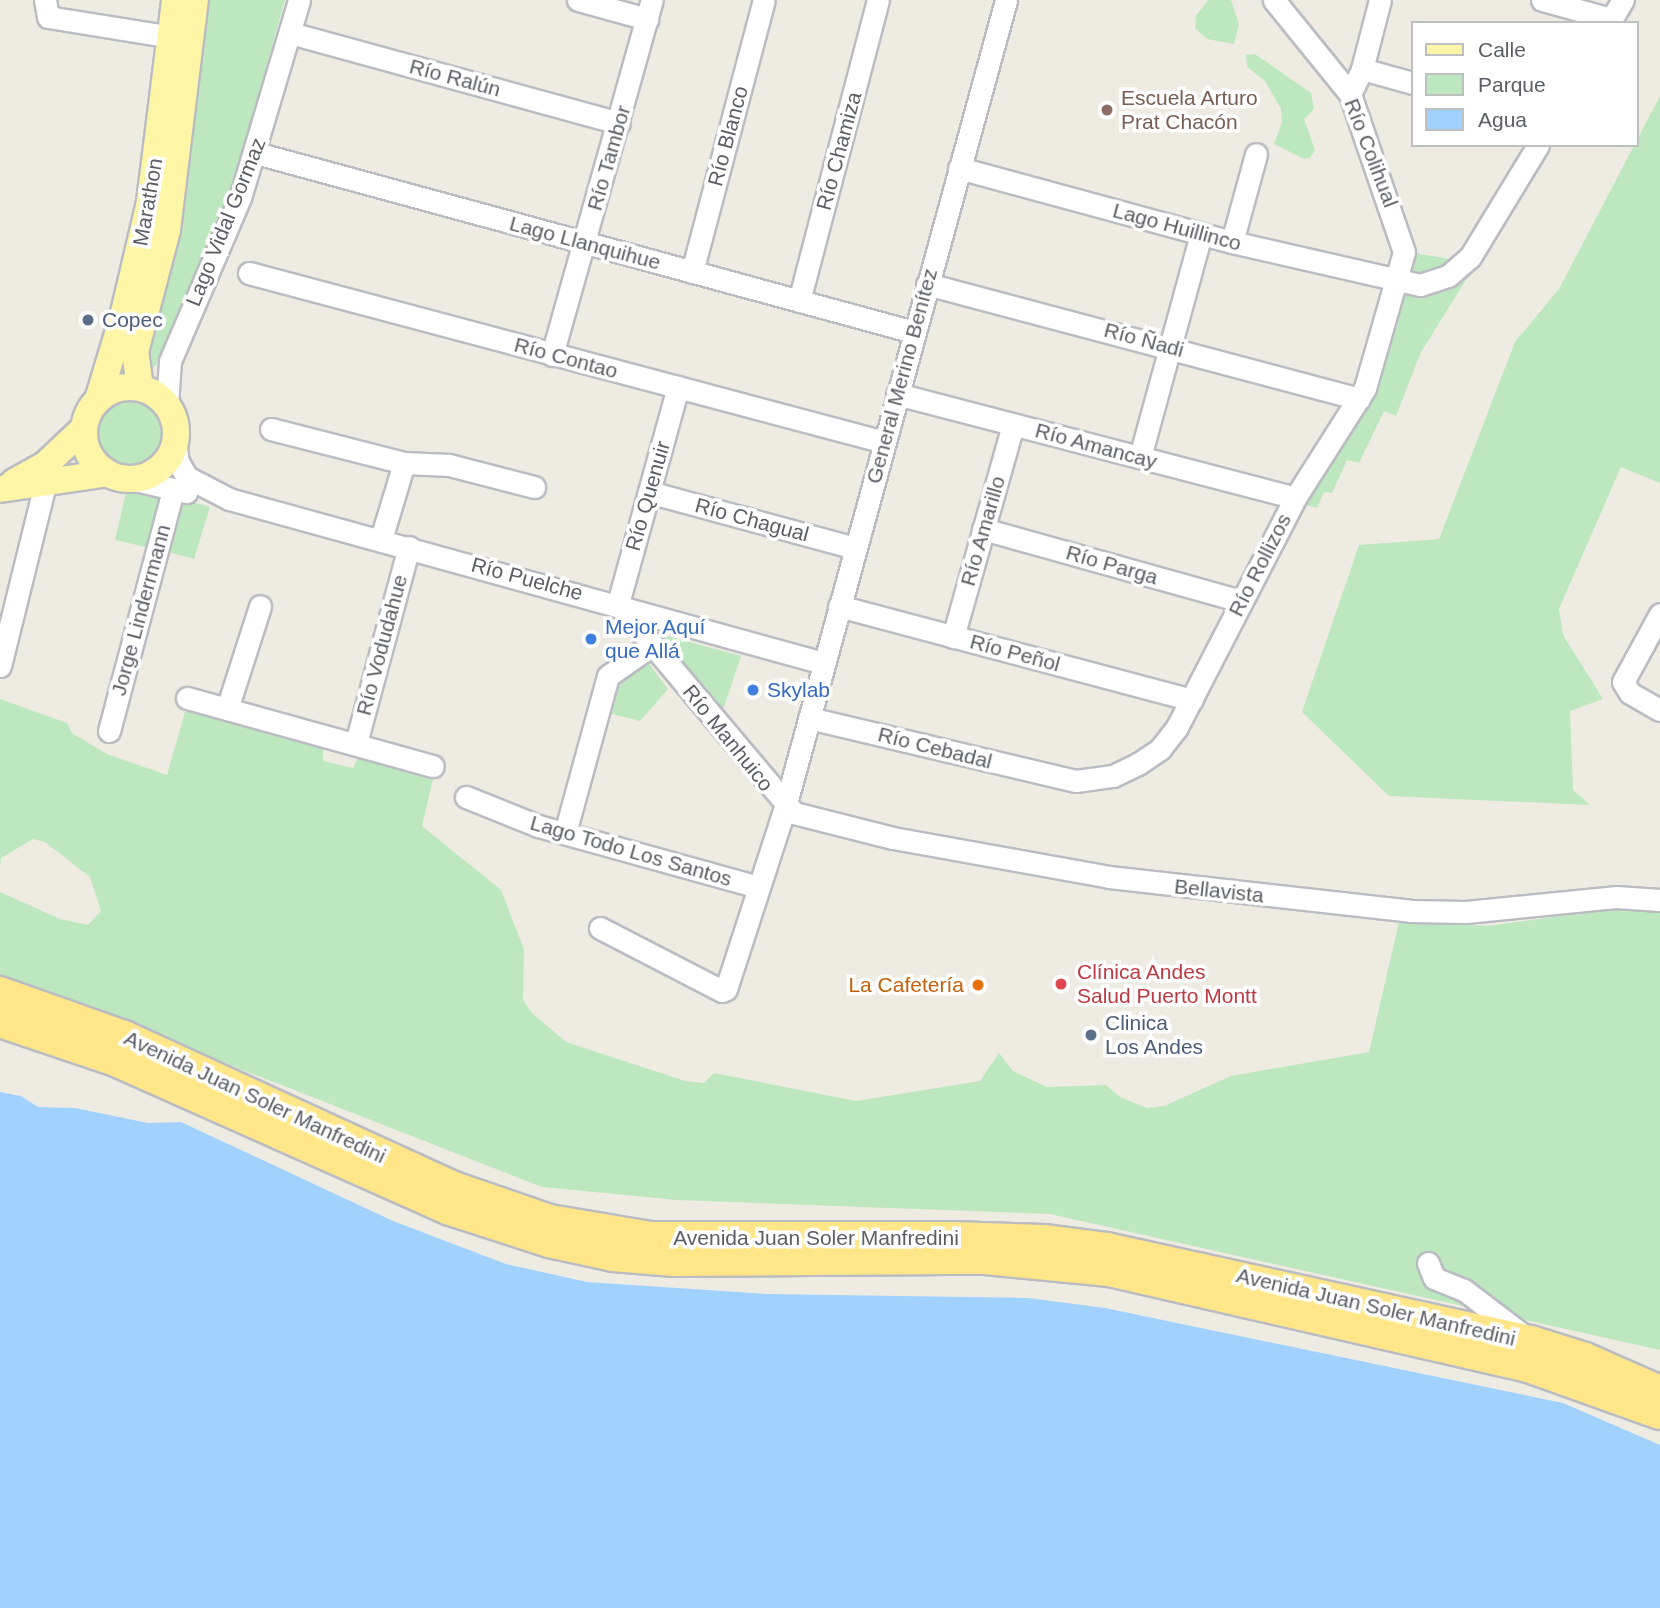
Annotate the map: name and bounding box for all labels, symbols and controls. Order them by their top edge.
legend [1412,21,1639,147]
text: Calle [1478,38,1526,61]
street label: Río Ralún [407,54,503,102]
text: Parque [1478,73,1546,96]
street label: Río Blanco [703,83,753,189]
place label: Escuela Arturo Prat Chacón [1121,85,1259,135]
street label: Río Chamiza [811,89,867,213]
street label: Río Colihual [1339,95,1403,211]
street label: Río Tambor [582,102,636,214]
marker: Escuela Arturo Prat Chacón [1099,102,1115,118]
text: Agua [1478,108,1527,131]
street label: Lago Vidal Gormaz [181,134,271,310]
street label: Marathon [128,156,168,248]
street label: Lago Huillinco [1110,198,1244,256]
street label: Lago Llanquihue [507,211,663,275]
street label: General Merino Benítez [861,266,943,486]
place label: Copec [102,307,163,333]
marker: Copec [80,312,96,328]
street label: Río Ñadi [1101,317,1187,363]
street label: Río Contao [511,332,621,384]
street label: Río Amancay [1032,418,1160,474]
street label: Río Quenuir [620,438,676,554]
street label: Río Amarillo [955,473,1011,589]
street label: Río Chagual [692,493,812,547]
street label: Río Rollizos [1223,509,1297,621]
street label: Jorge Linderrmann [106,522,176,698]
street label: Río Parga [1063,540,1161,590]
street label: Río Puelche [468,552,586,606]
street label: Río Vodudahue [351,572,413,718]
place label: Mejor Aquí que Allá [605,614,707,664]
street label: Río Peñol [967,629,1063,677]
marker: Mejor Aquí que Allá [583,631,599,647]
place label: Skylab [767,677,830,703]
street label: Río Manhuico [677,680,779,796]
marker: Skylab [745,682,761,698]
street label: Río Cebadal [875,722,995,774]
street label: Lago Todo Los Santos [527,810,735,892]
street label: Bellavista [1173,874,1265,908]
place label: Clínica Andes Salud Puerto Montt [1077,959,1257,1009]
place label: La Cafetería [848,972,964,998]
marker: Clínica Andes Salud Puerto Montt [1051,974,1071,994]
marker: La Cafetería [970,977,986,993]
place label: Clinica Los Andes [1105,1010,1204,1060]
street label: Avenida Juan Soler Manfredini [120,1025,390,1169]
marker: Clinica Los Andes [1083,1027,1099,1043]
street label: Avenida Juan Soler Manfredini [673,1225,959,1251]
street label: Avenida Juan Soler Manfredini [1234,1263,1518,1351]

